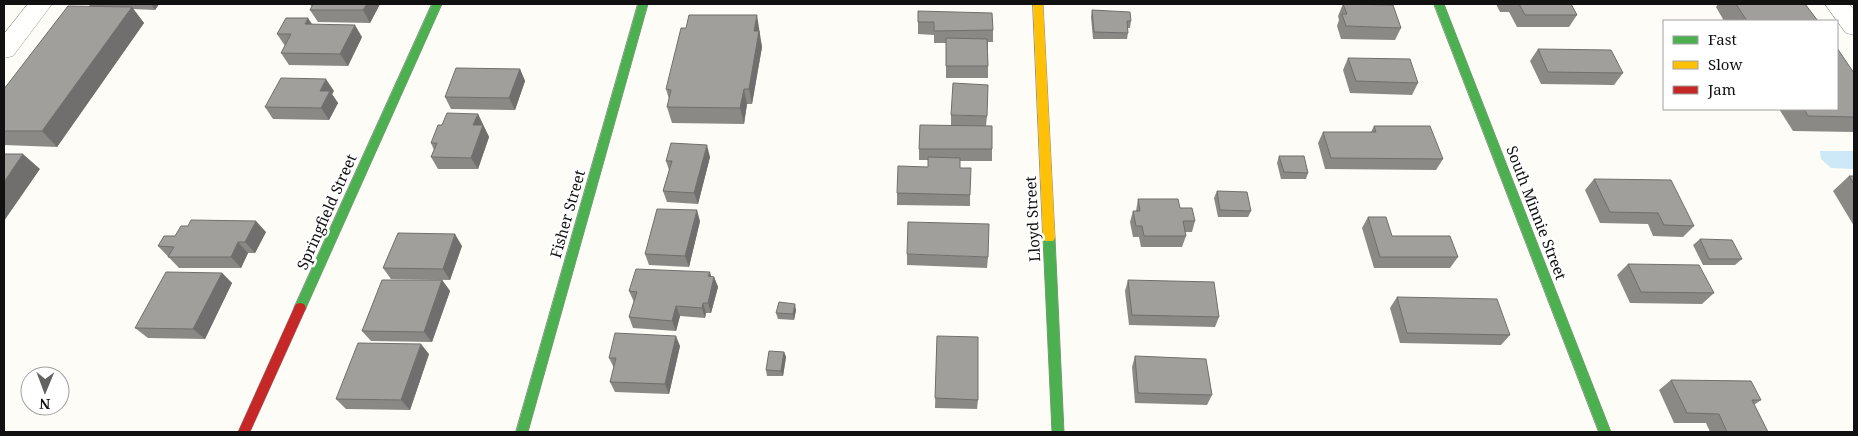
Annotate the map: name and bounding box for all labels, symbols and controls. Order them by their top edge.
legend [1663,20,1838,110]
text: Fast [1708,29,1737,49]
text: Slow [1708,54,1742,74]
text: Jam [1707,79,1736,99]
street label: South Minnie Street [1502,143,1572,282]
street label: Springfield Street [292,151,361,273]
street label: Fisher Street [545,167,589,260]
street label: Lloyd Street [1020,176,1044,262]
north arrow [20,366,70,416]
text: N [39,395,50,414]

